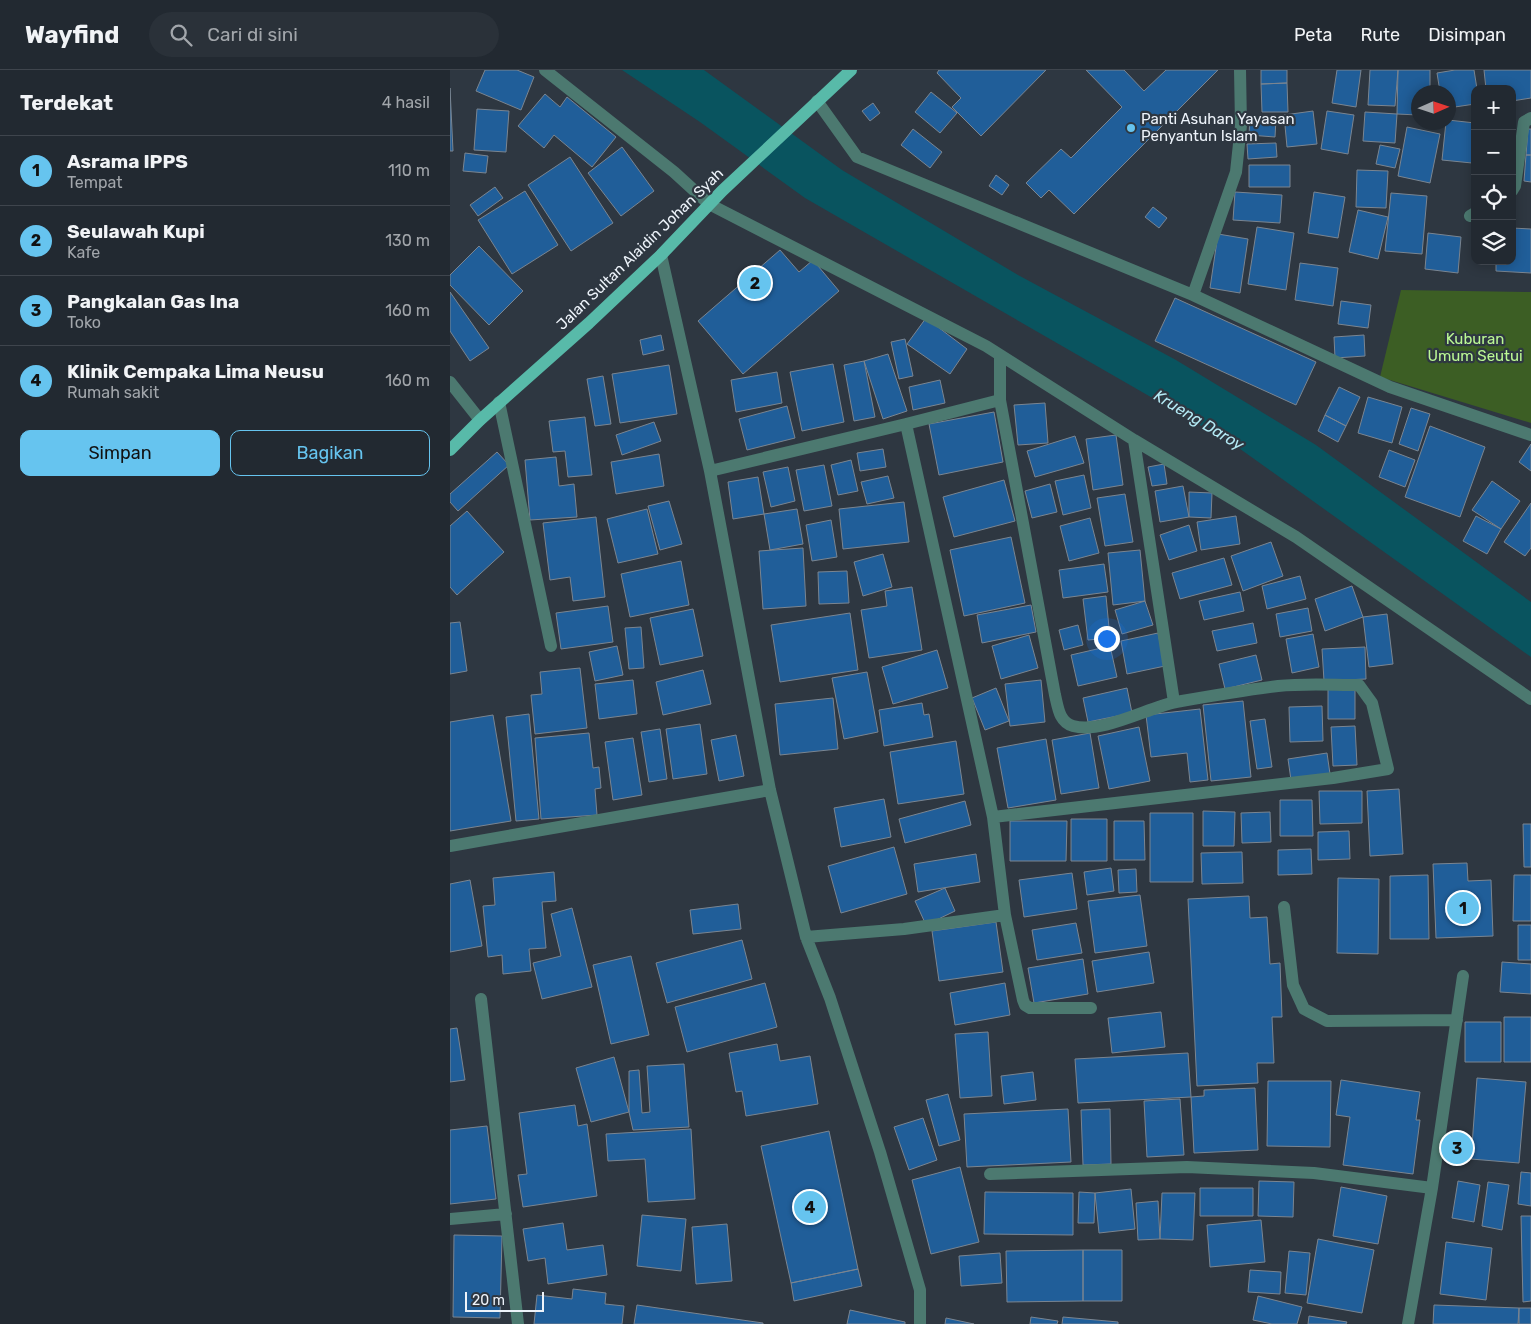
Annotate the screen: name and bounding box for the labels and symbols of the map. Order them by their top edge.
north arrow [1411,85,1456,130]
place label: Panti Asuhan Yayasan Penyantun Islam [1141,110,1295,145]
marker: Panti Asuhan Yayasan Penyantun Islam [1125,122,1137,134]
street label: Jalan Sultan Alaidin Johan Syah [553,164,727,334]
pin: 2 [739,264,771,302]
park label: Kuburan Umum Seutui [1427,330,1523,365]
water label: Krueng Daroy [1151,386,1248,455]
your location [1094,626,1120,652]
pin: 1 [1447,889,1479,927]
pin: 3 [1441,1129,1473,1167]
pin: 4 [794,1188,826,1226]
scale bar [465,1289,544,1312]

